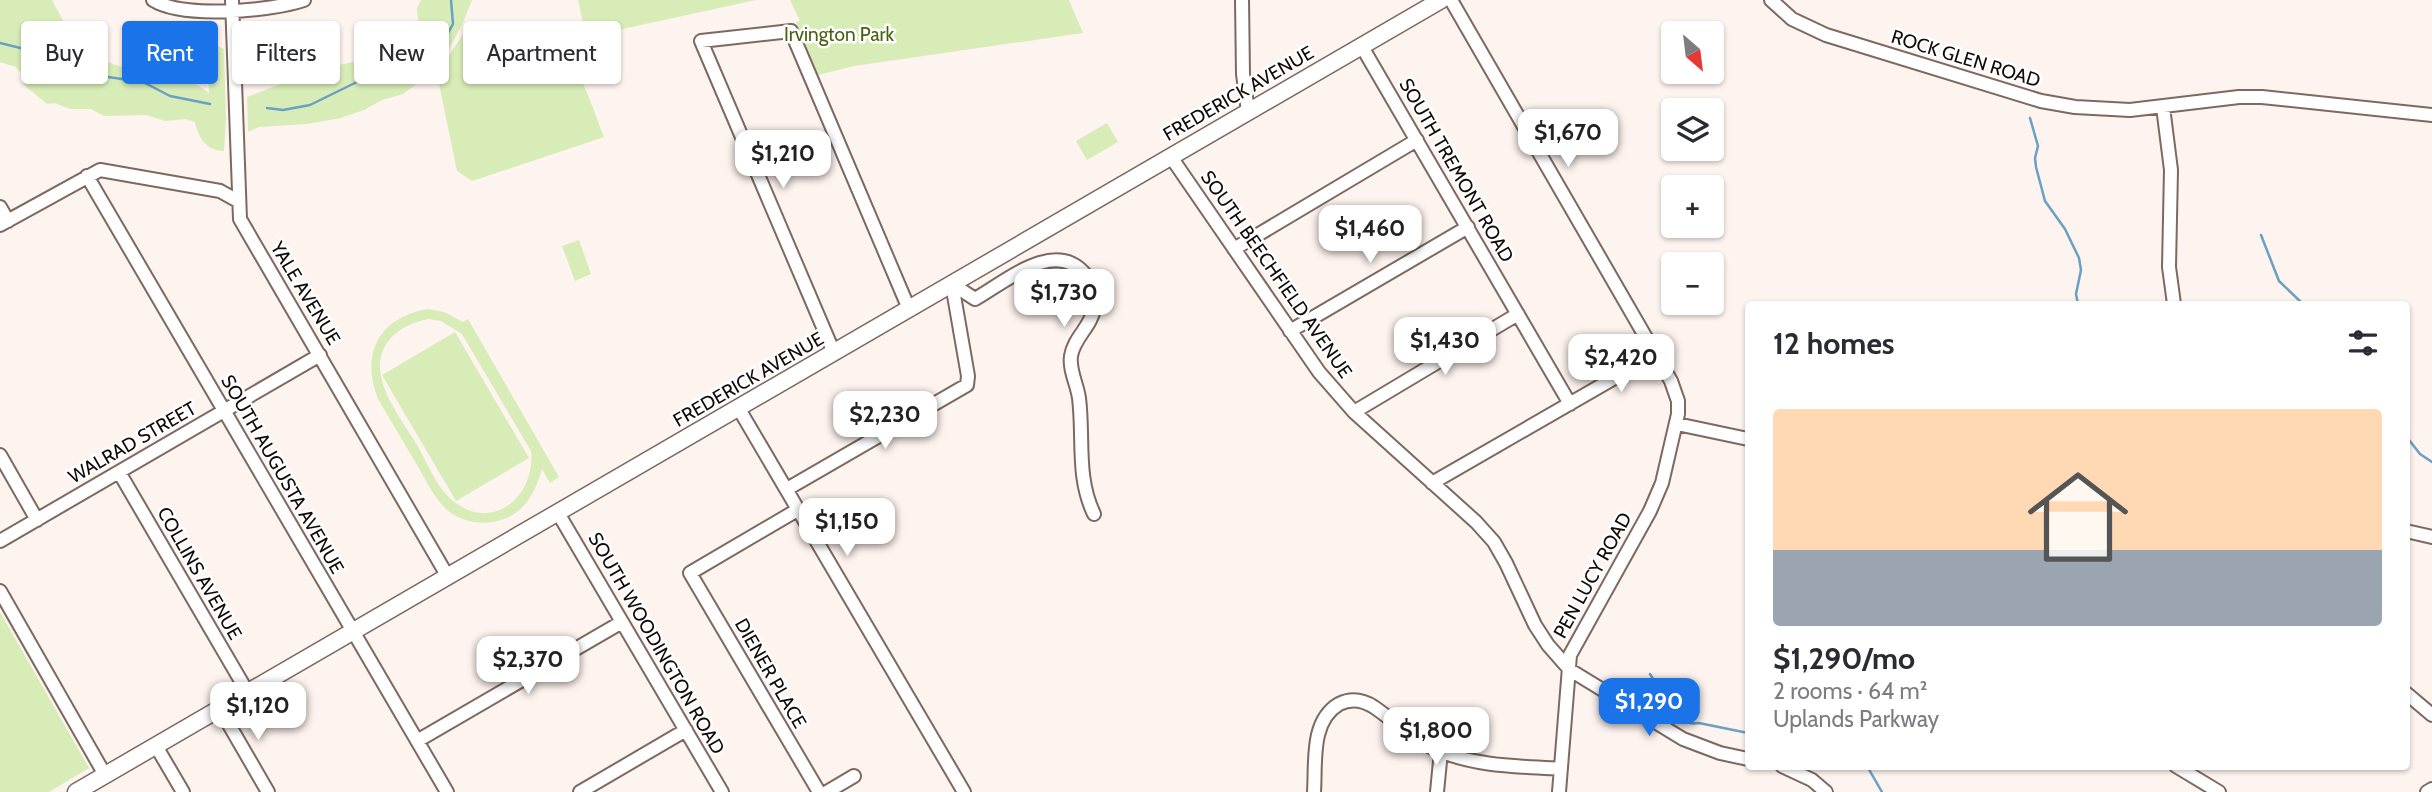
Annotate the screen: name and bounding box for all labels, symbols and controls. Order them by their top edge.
chip: Buy [21,21,108,84]
chip: Rent [122,21,218,84]
chip: Filters [232,21,340,84]
chip: New [354,21,449,84]
chip: Apartment [463,21,621,84]
north arrow [1661,21,1724,84]
map controls [1661,21,1724,315]
park label: Irvington Park [784,23,895,46]
street label: ROCK GLEN ROAD [1889,25,2043,92]
street label: FREDERICK AVENUE [1159,41,1318,146]
street label: SOUTH TREMONT ROAD [1394,74,1519,266]
button: layers [1661,98,1724,161]
pin: $1,670 [1511,110,1625,169]
text: $1,670 [1534,118,1602,146]
pin: $1,210 [726,130,840,190]
text: $1,210 [751,139,815,167]
street label: SOUTH BEECHFIELD AVENUE [1196,166,1357,382]
button: + [1661,175,1724,238]
pin: $1,460 [1313,205,1427,265]
text: $1,460 [1335,214,1405,242]
street label: YALE AVENUE [265,237,345,349]
button: − [1661,252,1724,315]
pin: $1,730 [1007,270,1121,329]
text: $1,730 [1030,278,1098,306]
pin: $1,430 [1388,318,1502,377]
icon: filters [2344,324,2382,362]
text: 12 homes [1773,325,1895,362]
text: $1,430 [1410,326,1480,354]
street label: FREDERICK AVENUE [669,327,828,432]
pin: $2,420 [1564,334,1678,394]
text: $2,420 [1584,343,1658,371]
street label: SOUTH AUGUSTA AVENUE [216,371,349,578]
pin: $2,230 [828,392,942,451]
street label: WALRAD STREET [64,397,200,488]
text: $2,230 [849,400,921,428]
icon: home [2015,454,2141,580]
pin: $1,150 [790,498,904,558]
street label: COLLINS AVENUE [152,503,247,644]
text: $1,150 [815,507,879,535]
street label: PEN LUCY ROAD [1548,508,1637,642]
street label: SOUTH WOODINGTON ROAD [583,528,730,758]
street label: DIENER PLACE [730,614,811,732]
pin: $2,370 [471,636,585,696]
text: $1,290/mo [1773,640,1915,677]
text: $2,370 [492,645,564,673]
text: 2 rooms · 64 m² [1773,677,1927,705]
pin: $1,290 [1592,678,1706,738]
pin: $1,120 [201,682,315,742]
text: $1,290 [1615,687,1683,715]
text: $1,120 [226,691,290,719]
text: Uplands Parkway [1773,705,1939,733]
pin: $1,800 [1379,708,1493,767]
text: $1,800 [1399,716,1473,744]

